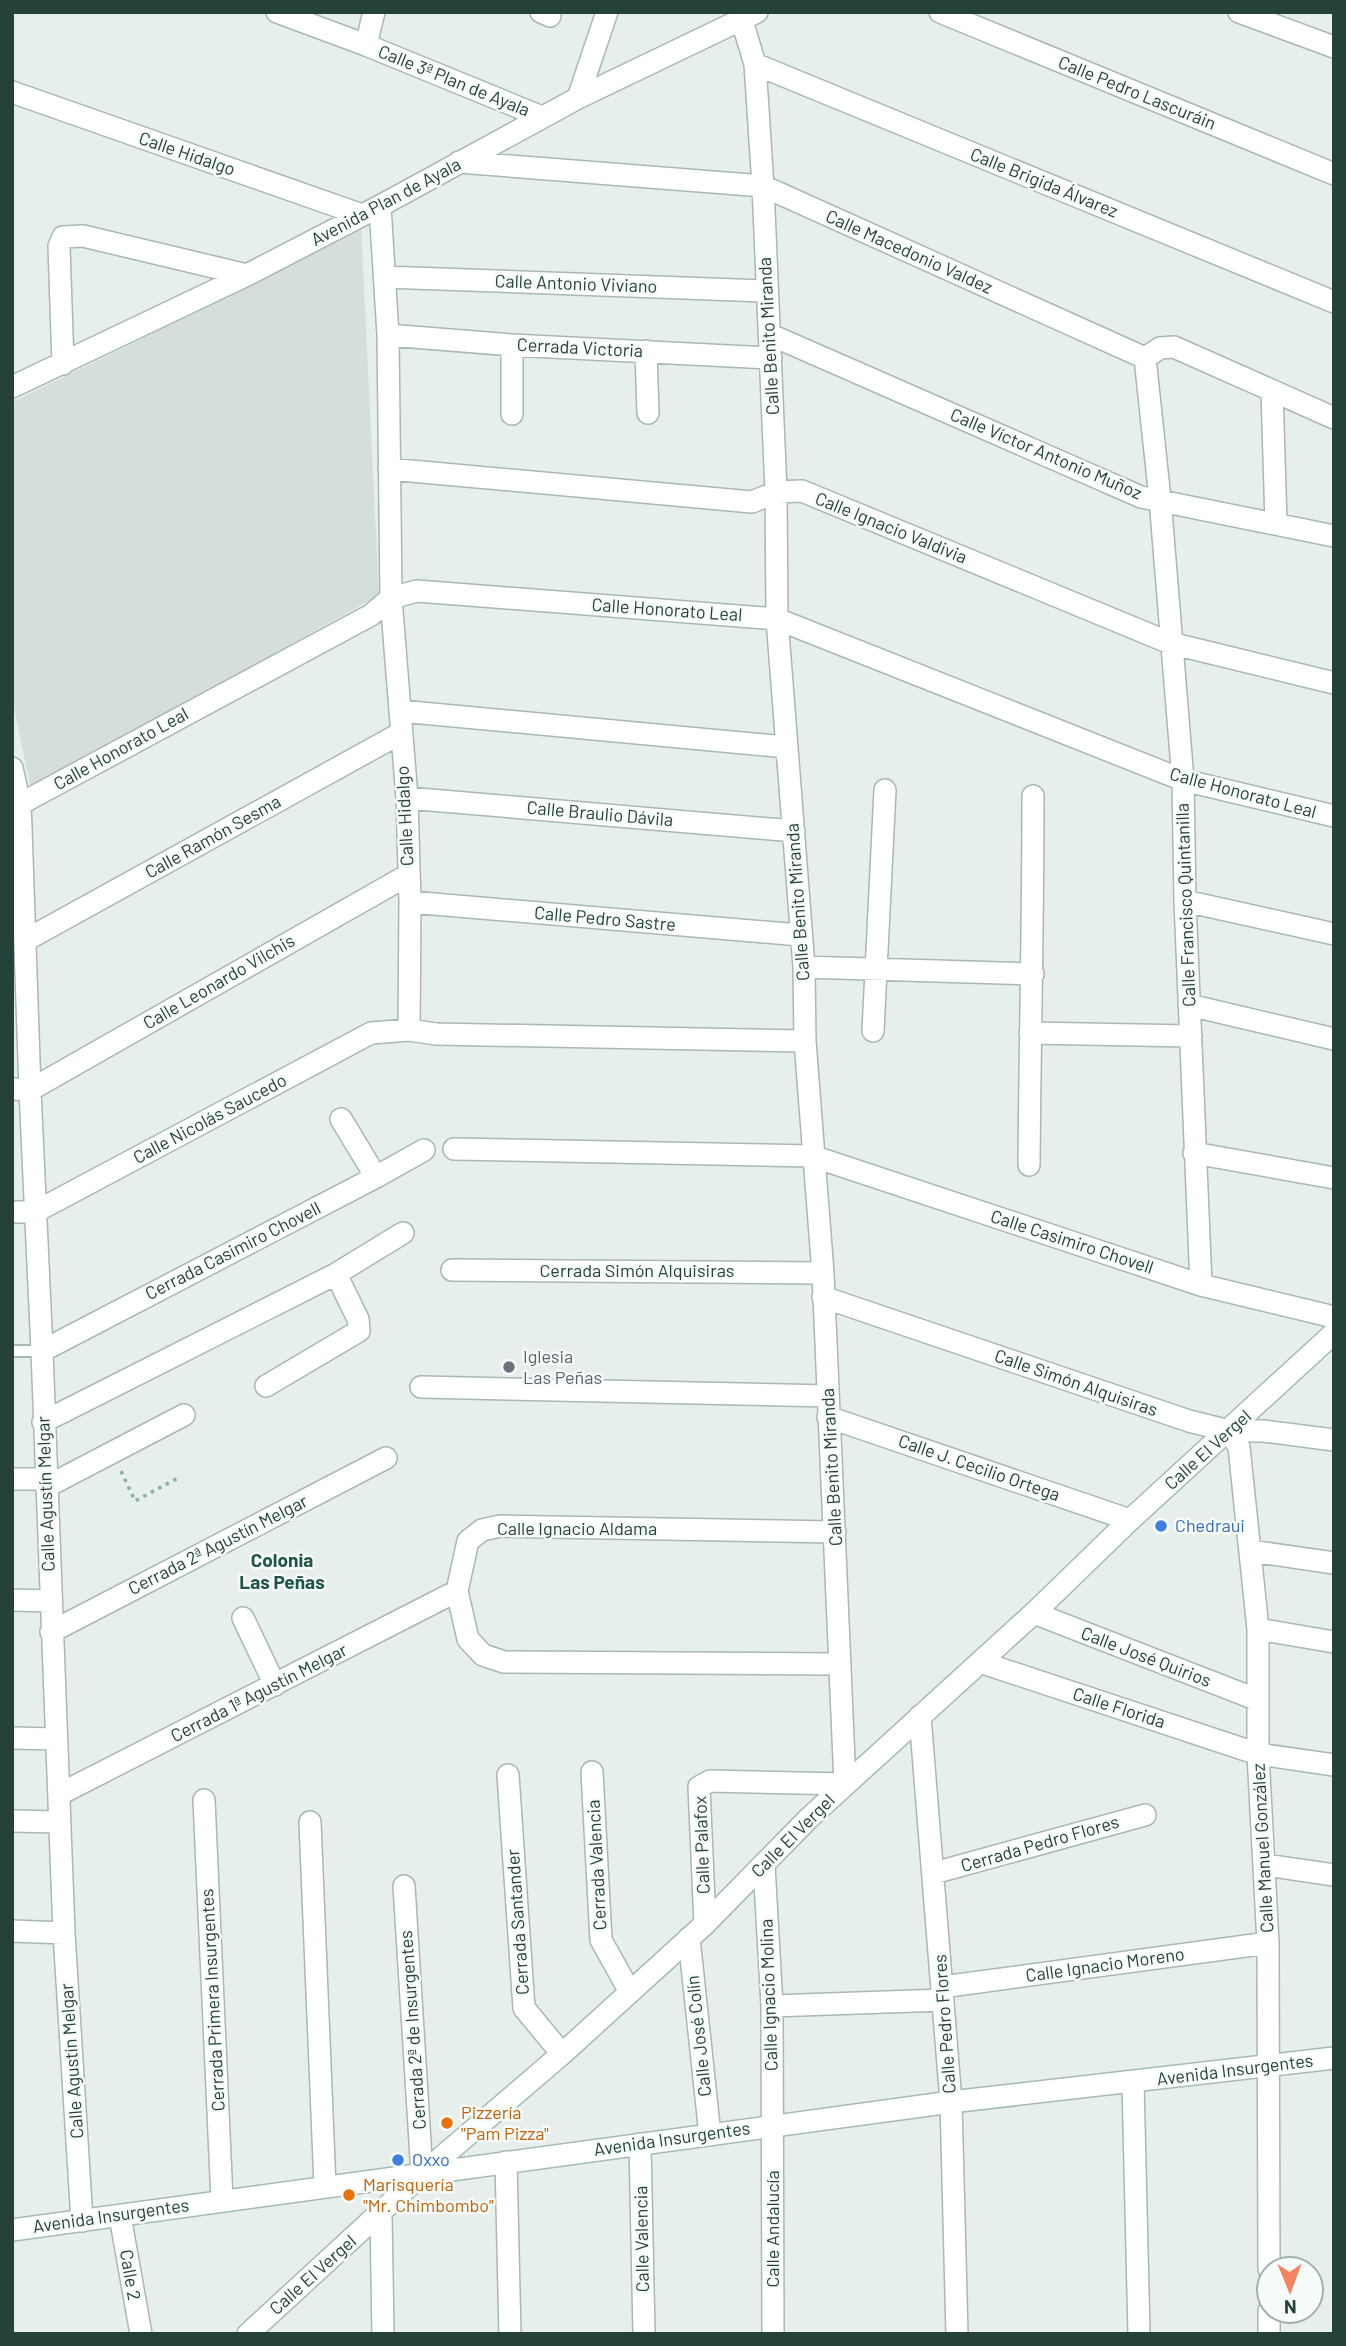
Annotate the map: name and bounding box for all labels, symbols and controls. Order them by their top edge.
street label: Calle 3ª Plan de Ayala [375,40,533,121]
street label: Calle Pedro Lascuráin [1055,50,1219,134]
street label: Calle Hidalgo [136,126,238,180]
street label: Calle Brigida Álvarez [967,142,1121,222]
street label: Avenida Plan de Ayala [307,152,464,250]
street label: Calle Macedonio Valdez [823,204,996,298]
street label: Calle Benito Miranda [753,257,783,416]
street label: Calle Antonio Viviano [494,269,658,297]
street label: Cerrada Victoria [516,333,644,361]
street label: Calle Víctor Antonio Muñoz [947,403,1145,503]
street label: Calle Ignacio Valdivia [812,487,971,568]
street label: Calle Honorato Leal [591,593,743,625]
street label: Calle Honorato Leal [49,702,192,794]
street label: Calle Honorato Leal [1168,762,1319,822]
street label: Calle Hidalgo [390,765,418,867]
street label: Calle Ramón Sesma [141,790,284,883]
street label: Calle Braulio Dávila [526,796,674,830]
street label: Calle Francisco Quintanilla [1170,803,1200,1007]
street label: Calle Benito Miranda [781,822,813,982]
street label: Calle Pedro Sastre [533,901,677,935]
street label: Calle Leonardo Vilchis [139,929,298,1033]
street label: Calle Nicolás Saucedo [129,1068,290,1168]
street label: Cerrada Casimiro Chovell [141,1196,324,1304]
street label: Calle Casimiro Chovell [988,1204,1157,1278]
street label: Cerrada Simón Alquisiras [539,1259,735,1281]
street label: Calle Simón Alquisiras [992,1344,1161,1420]
place label: Iglesia Las Peñas [523,1345,602,1388]
marker: Iglesia Las Peñas [501,1359,517,1375]
street label: Calle Benito Miranda [816,1388,846,1547]
street label: Calle El Vergel [1159,1405,1255,1494]
street label: Calle Agustín Melgar [31,1415,59,1572]
street label: Calle J. Cecilio Ortega [896,1429,1063,1505]
street label: Cerrada 2ª Agustín Melgar [124,1489,311,1599]
place label: Chedraui [1175,1514,1245,1536]
street label: Calle Ignacio Aldama [497,1517,657,1539]
marker: Chedraui [1153,1518,1169,1534]
district label: Colonia Las Peñas [239,1548,325,1593]
street label: Calle José Quirios [1078,1621,1215,1691]
street label: Cerrada 1ª Agustín Melgar [167,1638,351,1746]
street label: Calle Florida [1070,1682,1168,1732]
street label: Calle Manuel González [1247,1763,1277,1933]
street label: Calle El Vergel [746,1789,839,1882]
street label: Calle Palafox [688,1795,714,1895]
street label: Cerrada Valencia [582,1799,610,1931]
street label: Cerrada Pedro Flores [958,1810,1121,1876]
street label: Cerrada Santander [501,1848,533,1996]
street label: Cerrada Primera Insurgentes [195,1888,229,2112]
street label: Calle Ignacio Molina [754,1919,782,2072]
street label: Cerrada 2ª de Insurgentes [394,1930,430,2130]
street label: Calle Ignacio Moreno [1024,1942,1186,1986]
street label: Calle Pedro Flores [928,1954,960,2095]
street label: Calle José Colín [681,1974,715,2098]
street label: Calle Agustín Melgar [55,1982,87,2139]
street label: Avenida Insurgentes [1155,2048,1314,2090]
place label: Pizzería "Pam Pizza" [461,2101,549,2144]
marker: Pizzería "Pam Pizza" [439,2115,455,2131]
street label: Avenida Insurgentes [592,2116,751,2160]
place label: Oxxo [412,2148,450,2170]
marker: Oxxo [390,2152,406,2168]
street label: Calle Andalucía [761,2170,783,2288]
place label: Marisquería "Mr. Chimbombo" [363,2173,494,2216]
street label: Calle Valencia [629,2185,653,2293]
marker: Marisquería "Mr. Chimbombo" [341,2187,357,2203]
street label: Avenida Insurgentes [31,2193,190,2237]
street label: Calle El Vergel [264,2230,360,2319]
street label: Calle 2 [116,2248,146,2302]
north arrow [1255,2255,1325,2325]
text: N [1284,2296,1297,2319]

